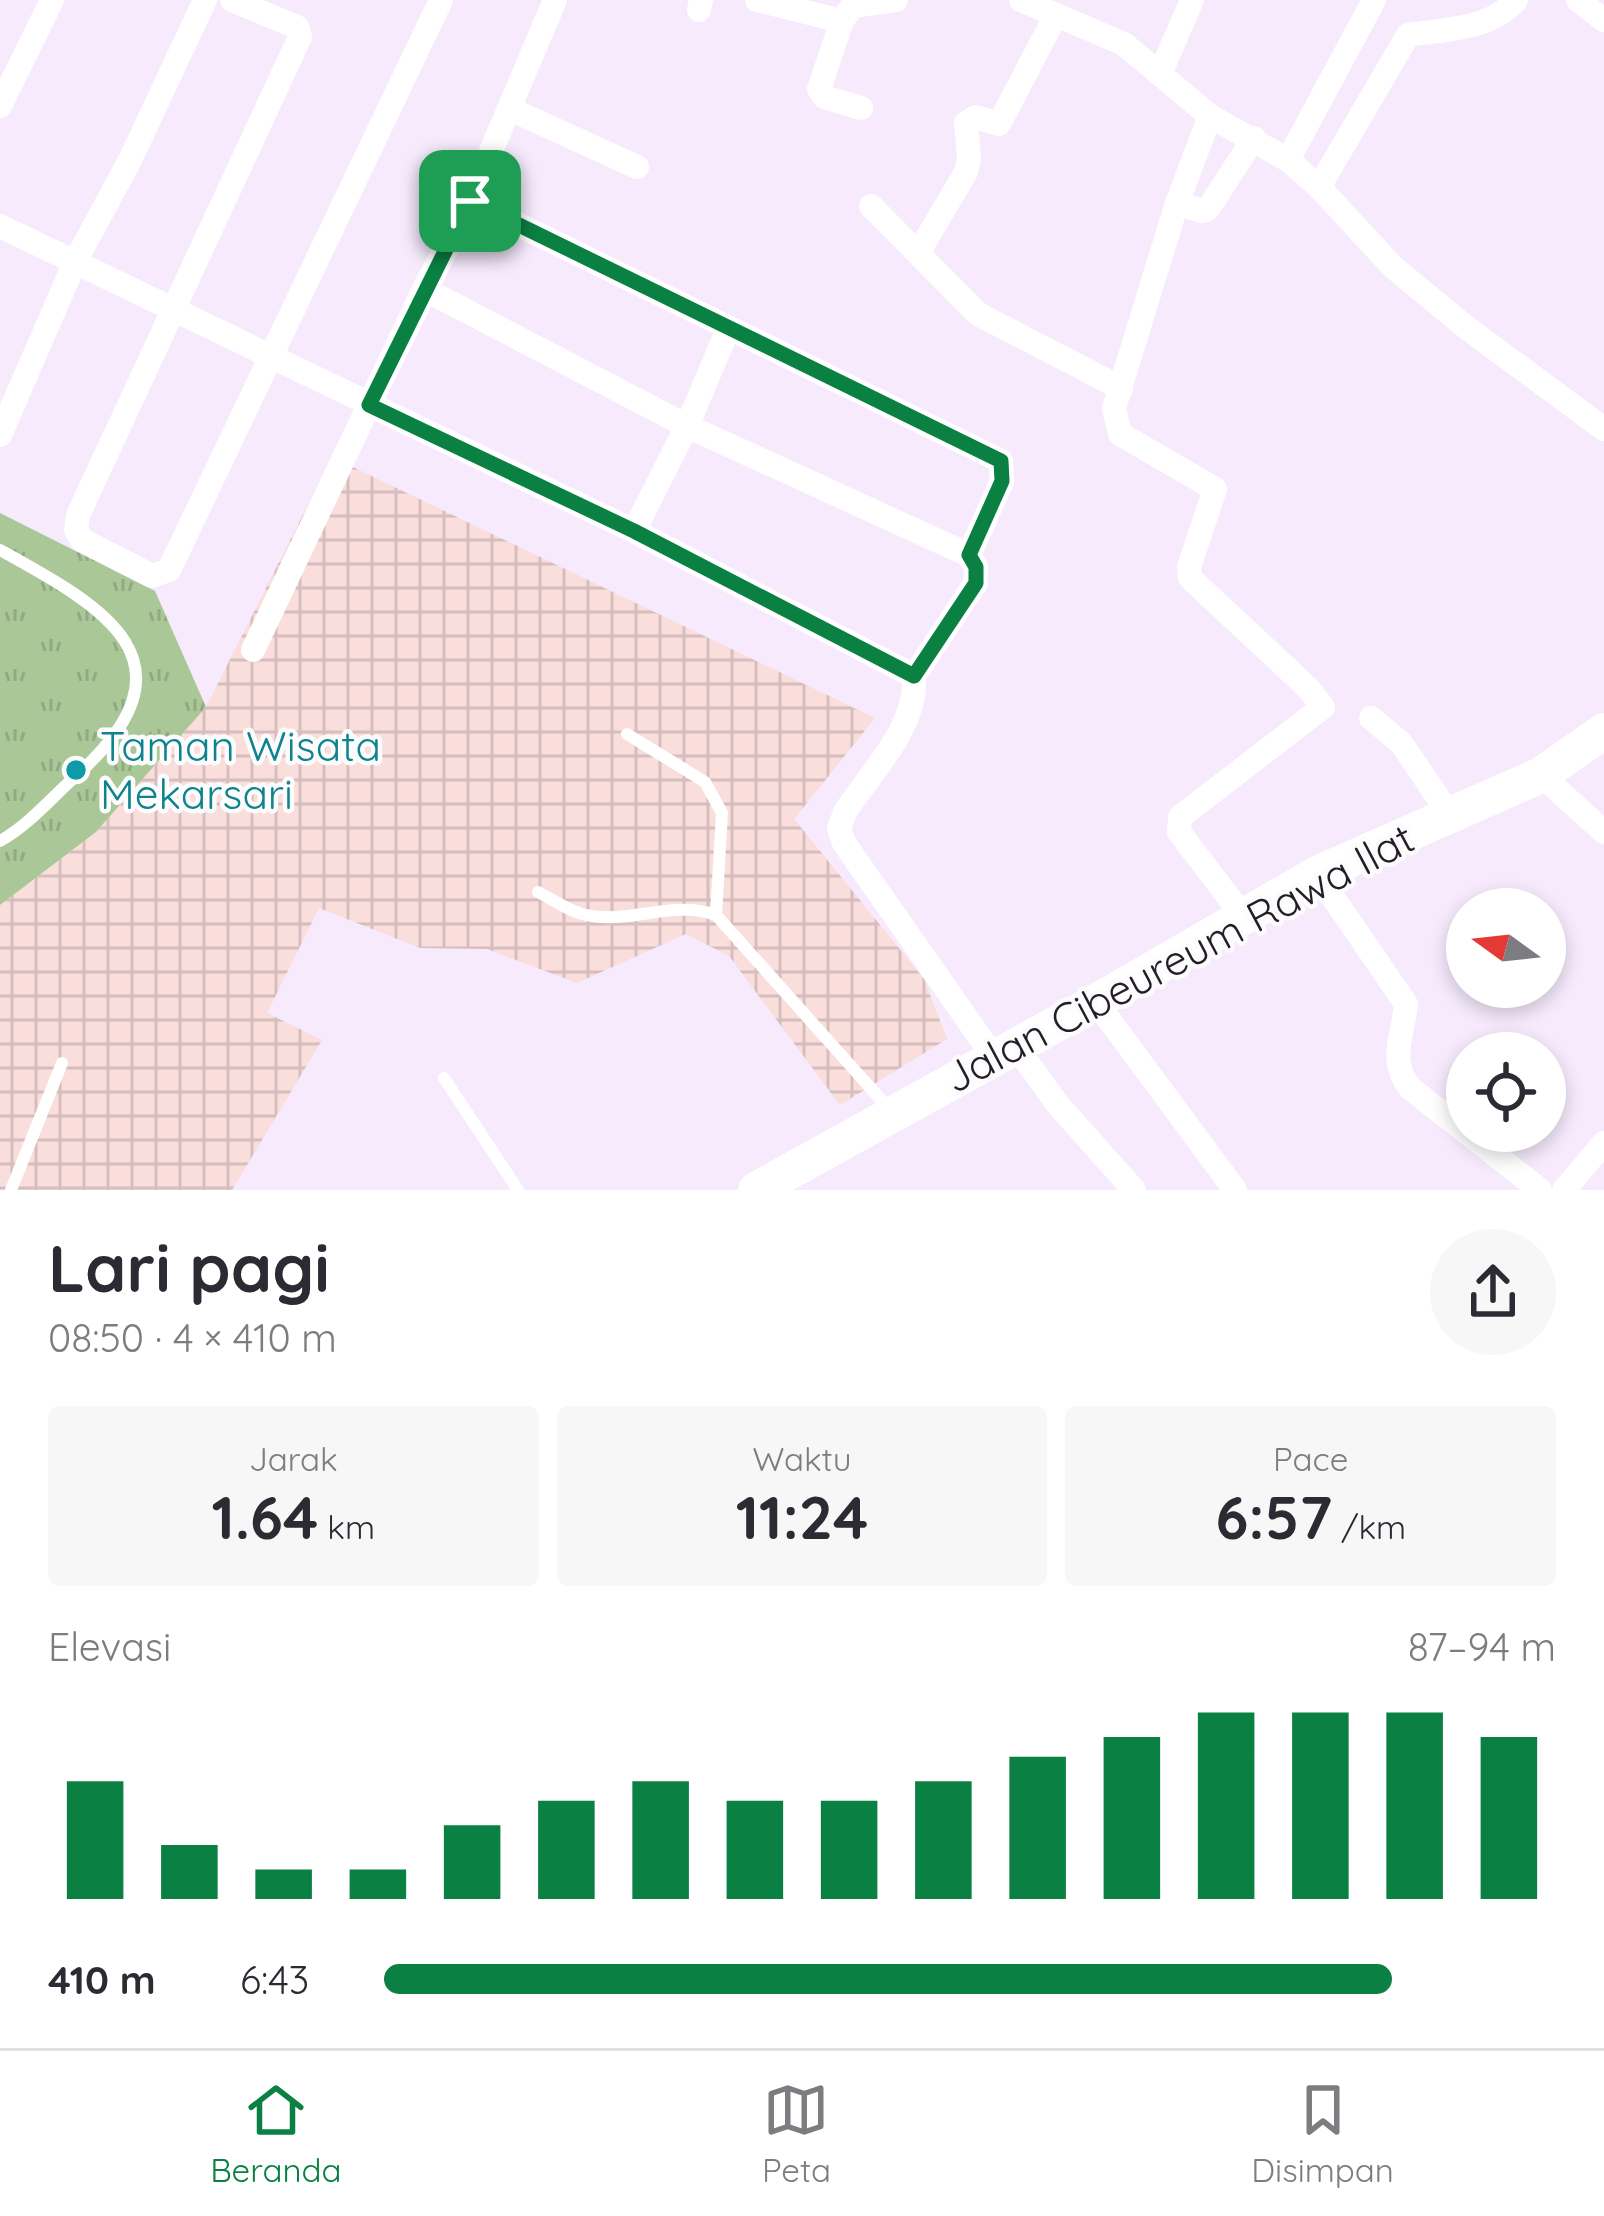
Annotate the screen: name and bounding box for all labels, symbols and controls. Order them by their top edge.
pin [419,150,521,252]
icon: arrive [437,168,503,234]
place label: Taman Wisata Mekarsari [100,719,381,820]
marker: Taman Wisata Mekarsari [63,757,89,783]
street label: Jalan Cibeureum Rawa Ilat [935,811,1423,1104]
north arrow [1446,888,1566,1008]
map controls [1446,888,1566,1152]
button: locate [1446,1032,1566,1152]
text: Lari pagi [48,1226,330,1309]
button: share [1430,1229,1556,1355]
text: 08:50 · 4 × 410 m [48,1313,337,1362]
text: Jarak [249,1438,338,1479]
text: Waktu [752,1438,852,1479]
text: Pace [1273,1438,1348,1479]
text: 1.64 [212,1479,318,1554]
text: 11:24 [736,1479,868,1554]
text: 6:57 [1215,1479,1332,1554]
text: km [318,1506,375,1547]
text: /km [1332,1506,1406,1547]
text: Elevasi [48,1622,171,1671]
text: 87–94 m [1408,1622,1556,1671]
text: 410 m [48,1955,156,2004]
text: 6:43 [240,1955,309,2004]
tab: Beranda [210,2077,342,2190]
tab: Peta [762,2077,831,2190]
tab: Disimpan [1251,2077,1394,2190]

